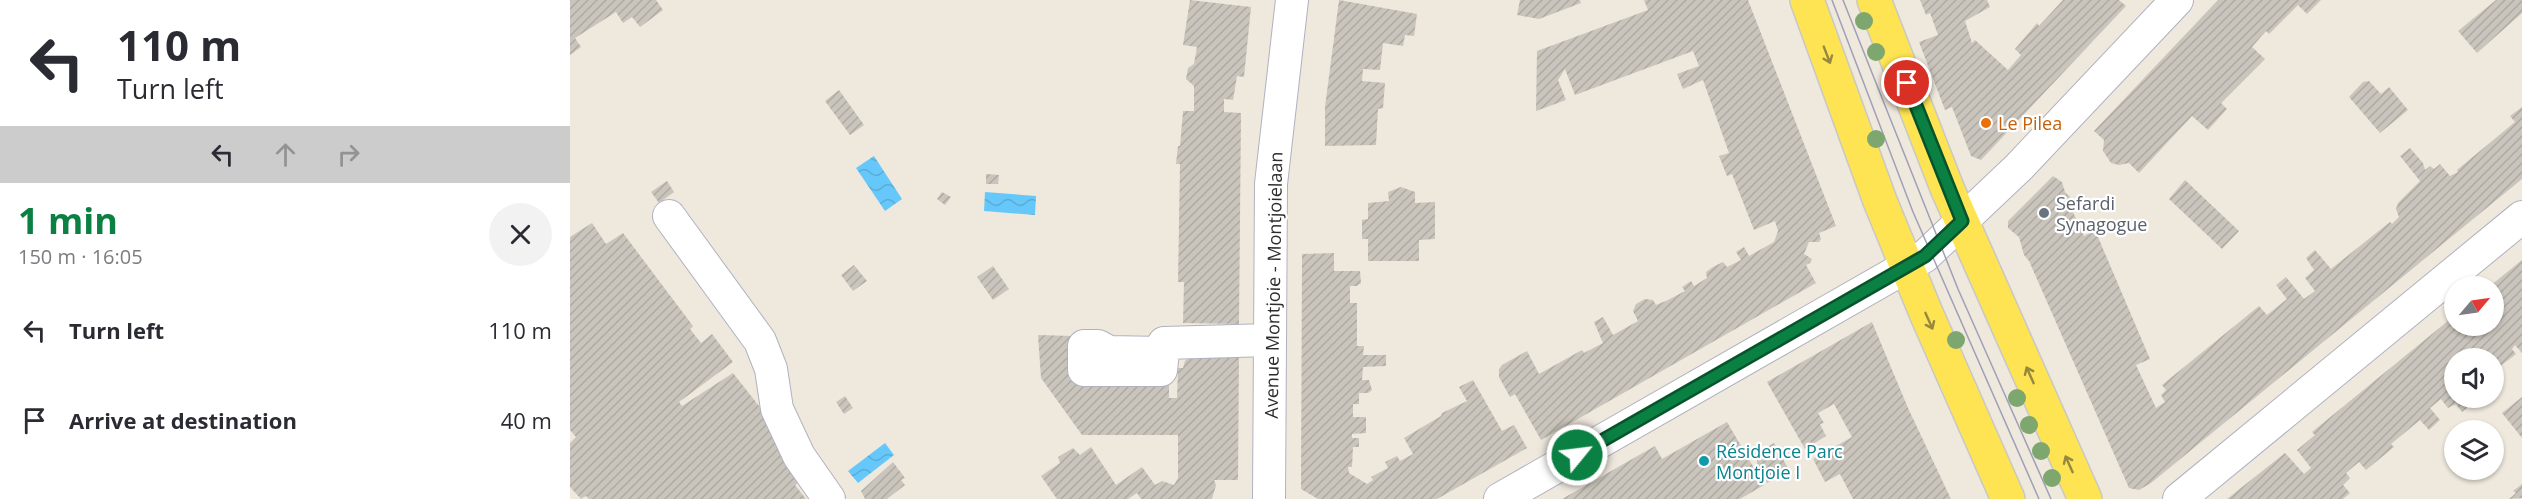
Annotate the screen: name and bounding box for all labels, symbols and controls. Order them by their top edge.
text: 110 m [117,16,241,73]
icon: left [18,24,96,102]
one-way arrow [1822,45,1833,64]
pin [1881,57,1932,108]
icon: arrive [1890,66,1923,99]
text: Turn left [117,70,224,107]
place label: Le Pilea [1998,111,2062,135]
marker: Le Pilea [1979,116,1993,130]
icon: left [206,138,239,171]
icon: ahead [269,138,302,171]
icon: right [332,138,365,171]
street label: Avenue Montjoie - Montjoielaan [1259,151,1287,419]
place label: Sefardi Synagogue [2056,191,2147,236]
text: 1 min [18,196,118,245]
button: close [489,203,552,266]
marker: Sefardi Synagogue [2037,206,2051,220]
text: 150 m · 16:05 [18,243,143,270]
north arrow [2444,276,2504,336]
map controls [2444,276,2504,480]
one-way arrow [1924,311,1935,330]
icon: left [18,314,51,347]
text: Turn left [69,315,164,345]
text: 110 m [488,315,552,345]
button: sound [2444,348,2504,408]
one-way arrow [2024,366,2035,385]
icon: arrive [18,404,51,437]
text: Arrive at destination [69,405,297,435]
text: 40 m [501,405,552,435]
button: layers [2444,420,2504,480]
position arrow [1545,423,1609,487]
place label: Résidence Parc Montjoie I [1716,439,1843,484]
marker: Résidence Parc Montjoie I [1697,454,1711,468]
one-way arrow [2063,455,2074,473]

